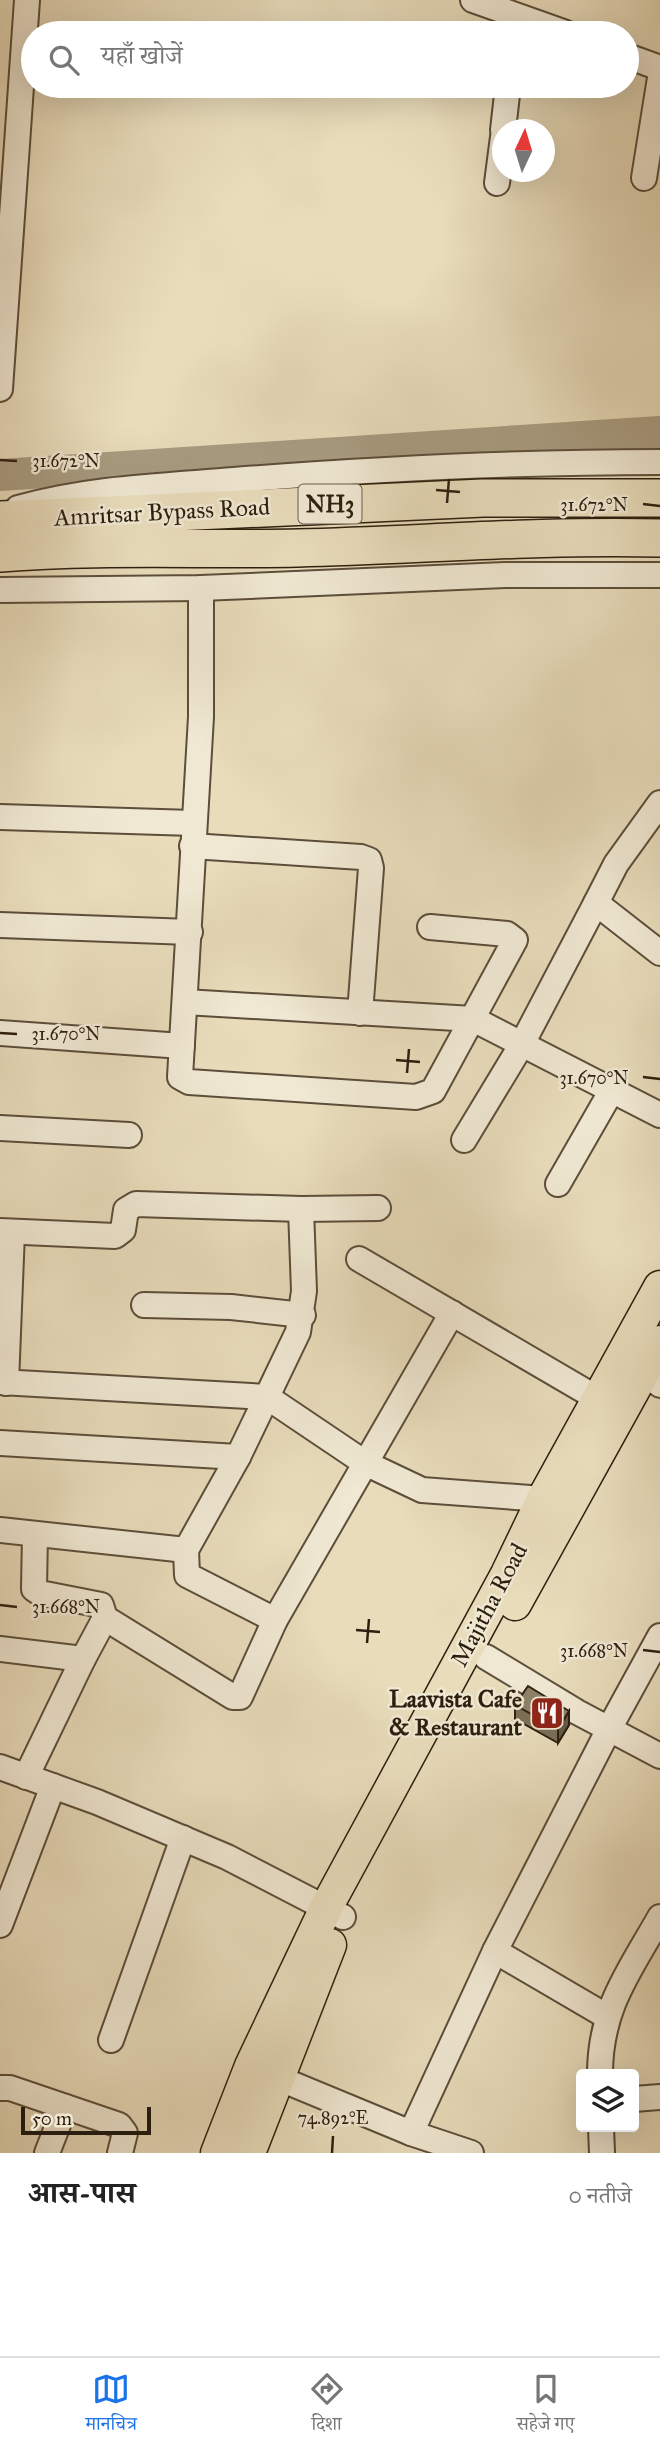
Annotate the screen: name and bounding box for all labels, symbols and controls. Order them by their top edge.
search box [21,21,639,98]
text: यहाँ खोजें [101,39,183,71]
icon: search [45,41,83,79]
north arrow [492,119,555,182]
text: 31.672°N [32,450,100,472]
road number: NH3 [298,484,362,524]
street label: Amritsar Bypass Road [52,491,271,533]
text: 31.672°N [560,494,628,516]
text: 31.670°N [31,1023,101,1045]
text: 31.670°N [559,1067,629,1089]
street label: Majitha Road [444,1538,534,1672]
text: 31.668°N [32,1596,100,1618]
text: 31.668°N [560,1640,628,1662]
place label: Laavista Cafe & Restaurant [389,1684,522,1742]
restaurant icon: Laavista Cafe & Restaurant [528,1694,566,1732]
map controls [576,2069,639,2132]
button: layers [576,2069,639,2132]
scale bar [21,2104,150,2136]
text: 50 m [32,2107,72,2130]
text: 74.892°E [298,2107,369,2129]
text: आस-पास [28,2175,136,2211]
text: 0 नतीजे [568,2181,632,2209]
tab: मानचित्र [85,2370,137,2442]
tab: दिशा [308,2370,346,2442]
tab: सहेजे गए [516,2370,575,2442]

